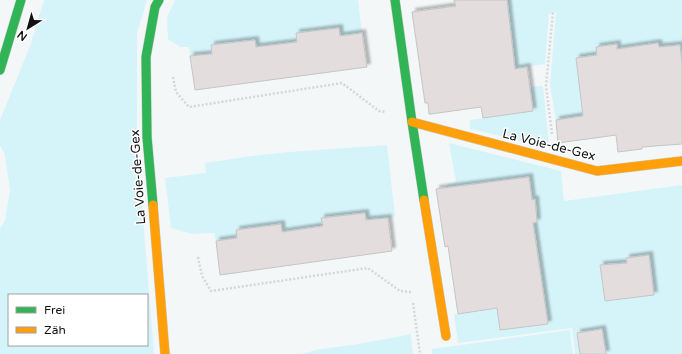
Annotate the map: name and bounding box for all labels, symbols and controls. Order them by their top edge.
north arrow [8,8,48,48]
text: N [15,28,30,43]
street label: La Voie-de-Gex [501,126,597,164]
street label: La Voie-de-Gex [127,129,149,225]
legend [8,294,148,346]
text: Frei [44,303,65,317]
text: Zäh [44,323,66,337]

